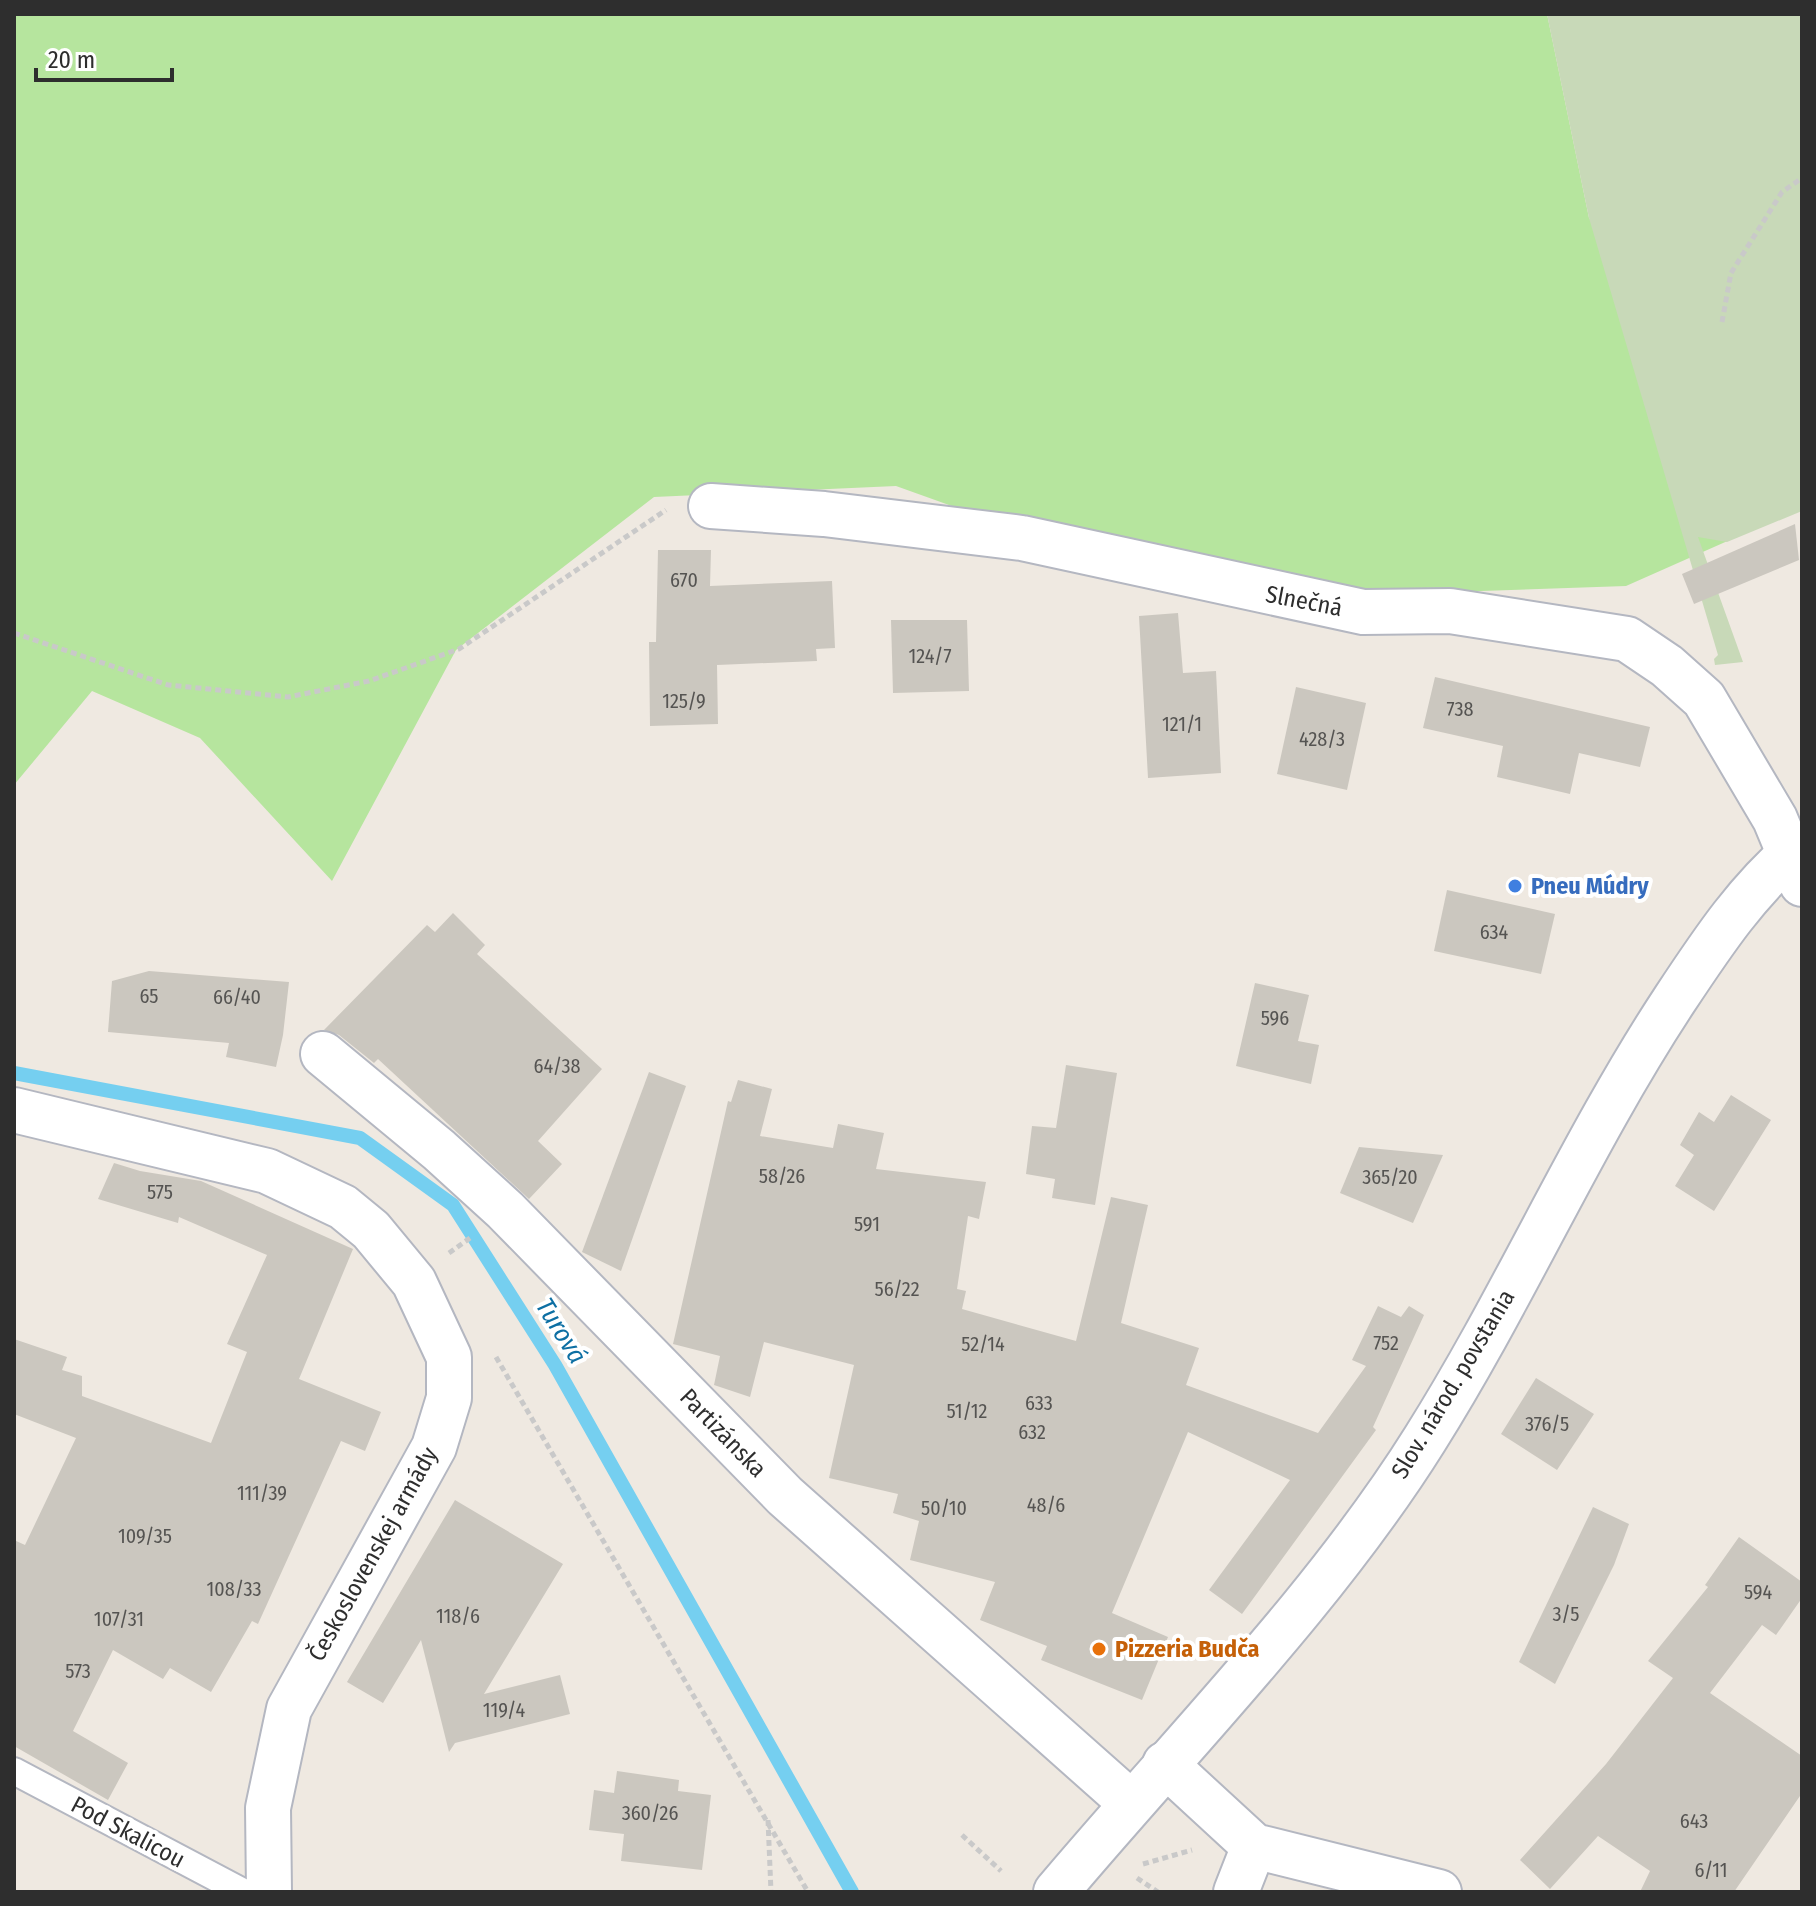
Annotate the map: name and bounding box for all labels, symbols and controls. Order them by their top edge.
scale bar [36,32,172,82]
text: 20 m [48,46,95,74]
house number: 670 [670,568,698,592]
street label: Slnečná [1263,580,1345,622]
house number: 124/7 [909,644,951,668]
house number: 125/9 [662,689,706,713]
house number: 738 [1447,697,1473,721]
house number: 121/1 [1162,712,1202,736]
house number: 428/3 [1299,727,1345,751]
place label: Pneu Múdry [1531,872,1649,900]
marker: Pneu Múdry [1506,877,1524,895]
house number: 634 [1480,920,1508,944]
house number: 65 [140,984,159,1008]
house number: 66/40 [213,985,261,1009]
house number: 596 [1261,1006,1289,1030]
house number: 64/38 [534,1054,580,1078]
house number: 58/26 [759,1164,805,1188]
house number: 365/20 [1362,1165,1418,1189]
house number: 575 [147,1180,173,1204]
house number: 591 [854,1212,880,1236]
house number: 56/22 [875,1277,920,1301]
street label: Slov. národ. povstania [1386,1284,1520,1484]
water label: Turová [529,1293,593,1369]
house number: 752 [1373,1331,1399,1355]
house number: 52/14 [961,1332,1005,1356]
street label: Partizánska [674,1383,772,1483]
house number: 633 [1025,1391,1053,1415]
house number: 51/12 [947,1399,988,1423]
house number: 376/5 [1525,1412,1569,1436]
house number: 632 [1018,1420,1046,1444]
street label: Československej armády [302,1441,444,1666]
house number: 111/39 [237,1481,287,1505]
house number: 48/6 [1027,1493,1065,1517]
house number: 50/10 [921,1496,967,1520]
house number: 109/35 [118,1524,172,1548]
house number: 108/33 [206,1577,262,1601]
house number: 594 [1744,1580,1772,1604]
house number: 3/5 [1553,1602,1579,1626]
house number: 118/6 [436,1604,480,1628]
house number: 107/31 [94,1607,144,1631]
place label: Pizzeria Budča [1115,1635,1259,1663]
marker: Pizzeria Budča [1090,1640,1108,1658]
house number: 573 [65,1659,91,1683]
house number: 119/4 [483,1698,525,1722]
street label: Pod Skalicou [66,1790,190,1874]
house number: 360/26 [622,1801,678,1825]
house number: 643 [1680,1809,1708,1833]
house number: 6/11 [1695,1858,1728,1882]

